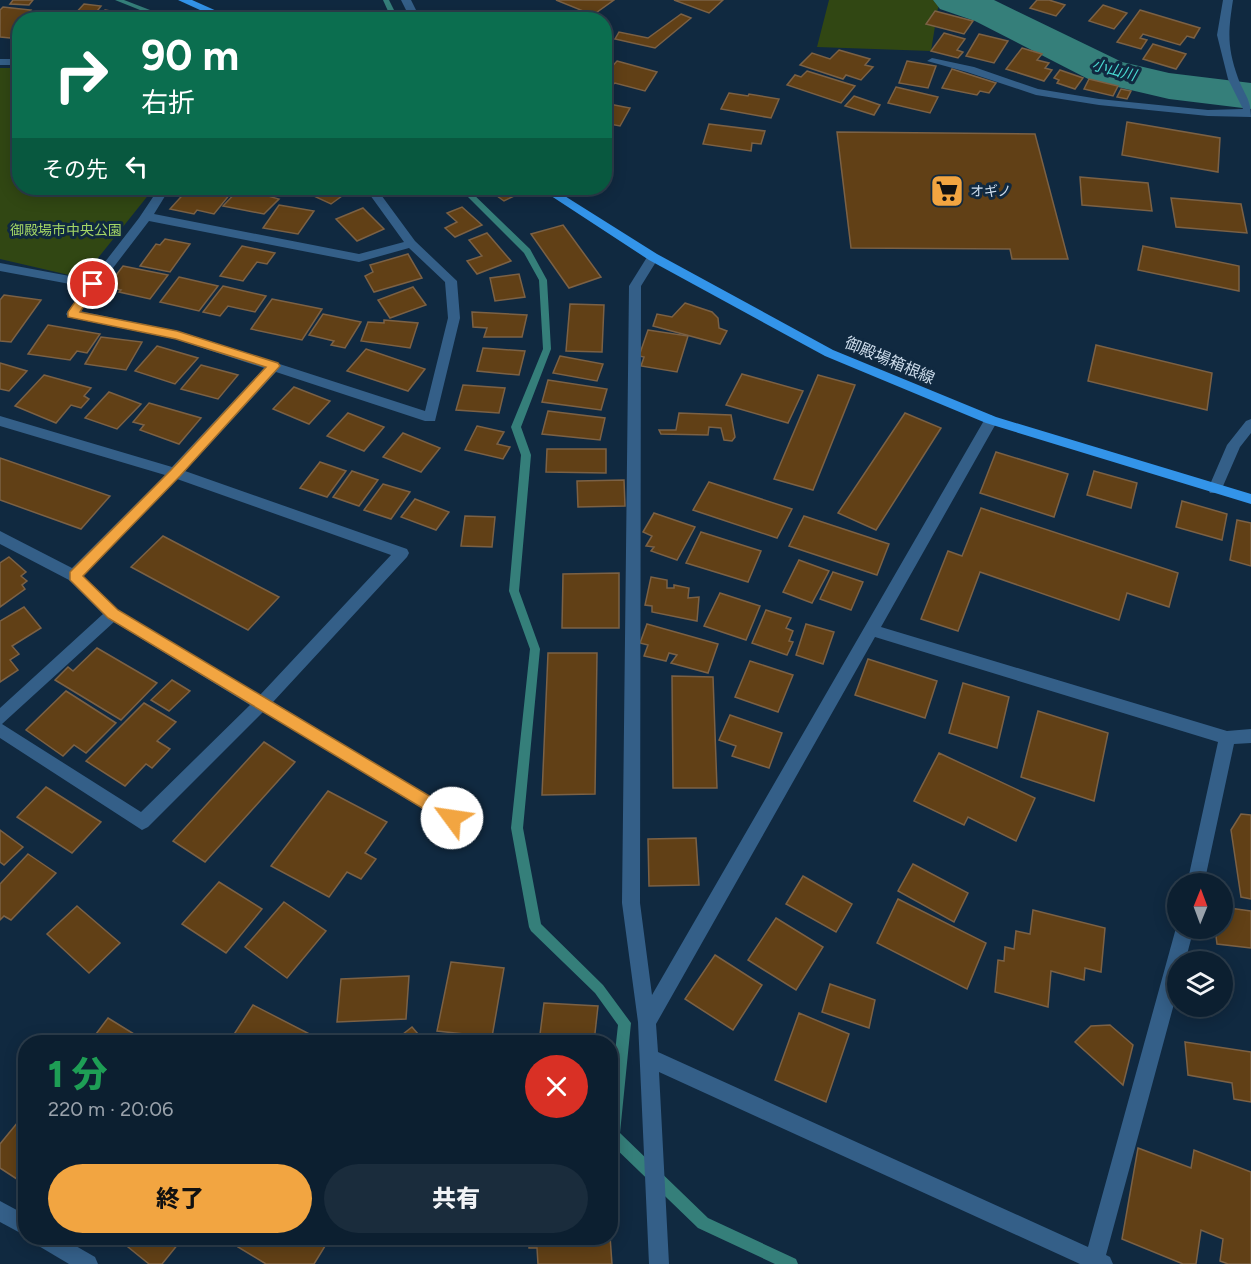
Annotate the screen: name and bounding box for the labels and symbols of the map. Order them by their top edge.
water label: 小山川 [1090,55,1140,85]
supermarket icon: オギノ [929,173,965,209]
place label: オギノ [970,183,1011,200]
park label: 御殿場市中央公園 [10,222,122,239]
pin [67,258,118,309]
street label: 御殿場箱根線 [842,333,938,388]
position arrow [420,786,484,850]
north arrow [1167,873,1233,939]

